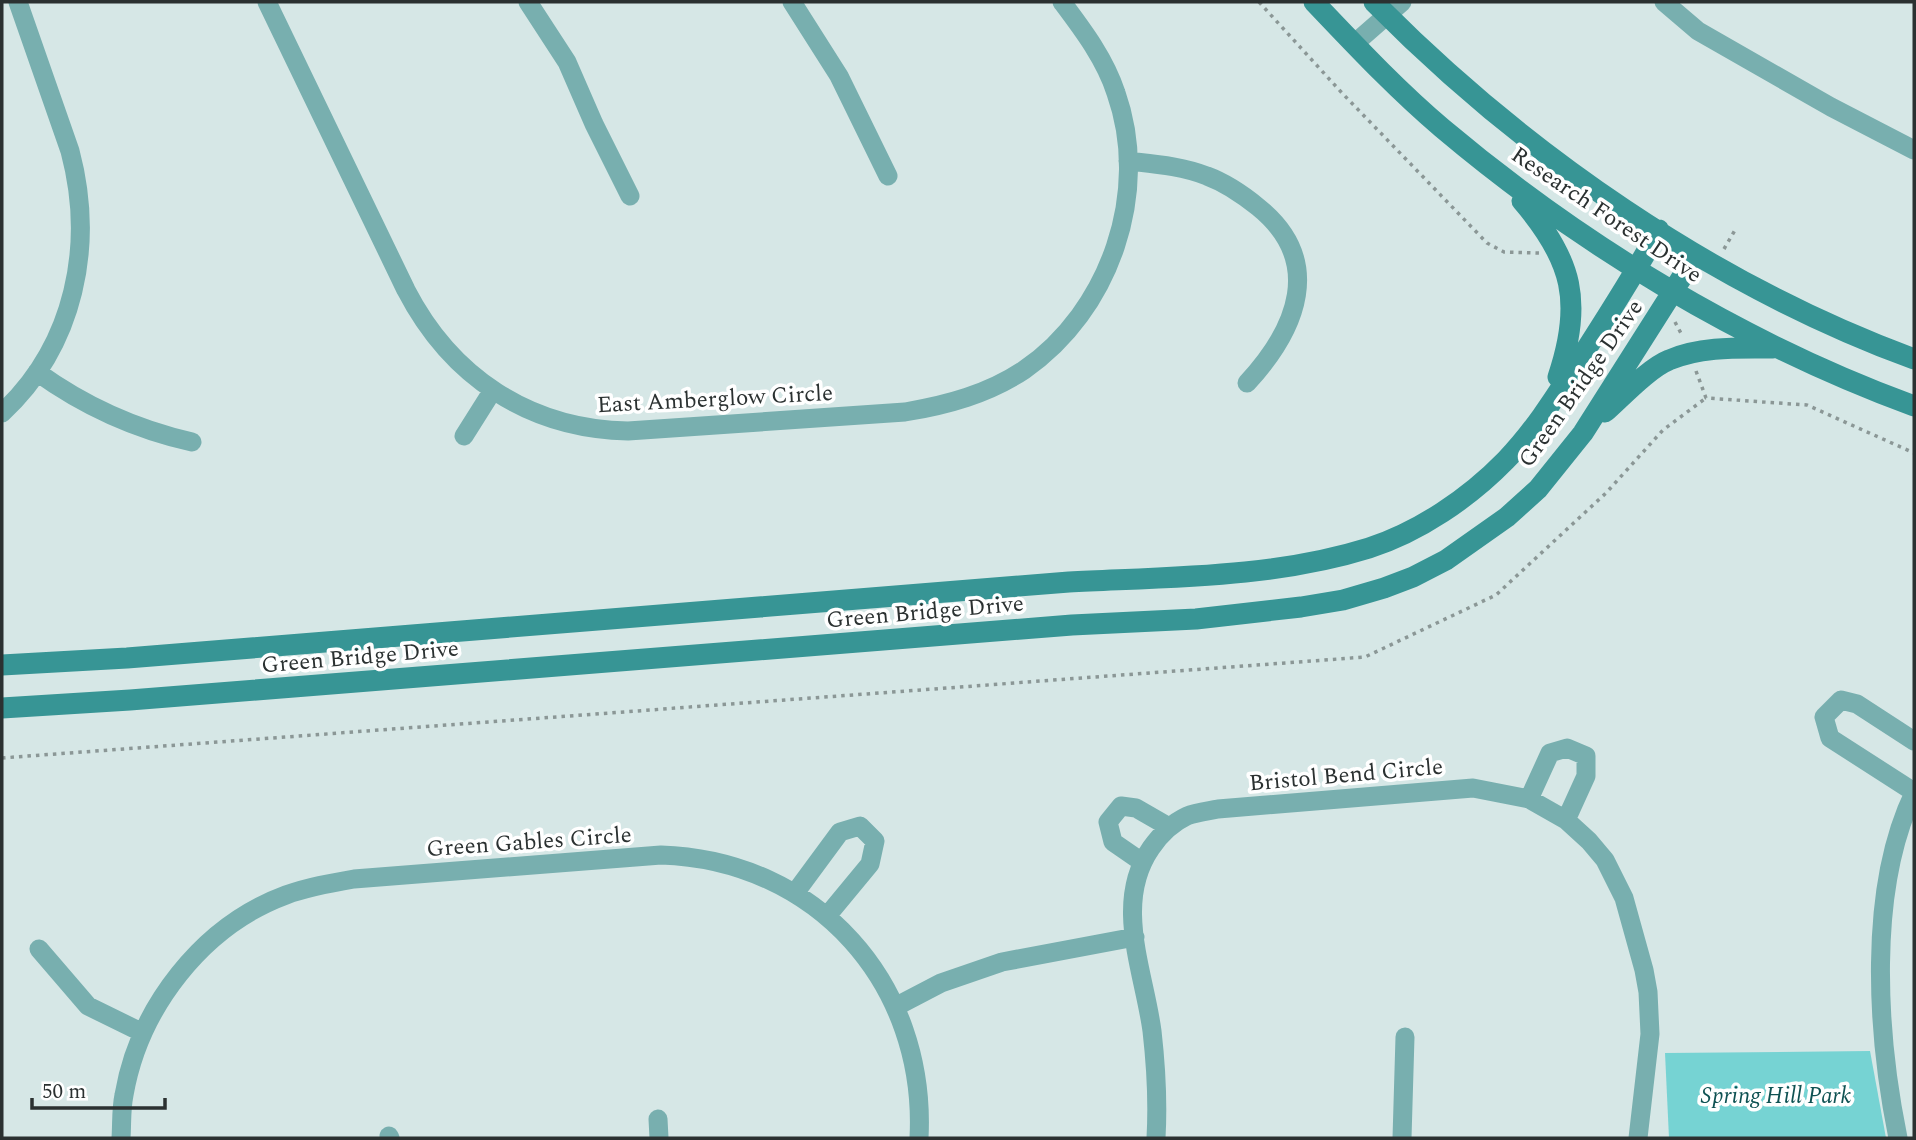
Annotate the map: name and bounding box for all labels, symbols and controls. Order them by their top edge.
street label: Research Forest Drive [1503,138,1709,292]
street label: Green Bridge Drive [1510,293,1652,475]
street label: East Amberglow Circle [596,376,834,423]
street label: Green Bridge Drive [825,586,1025,639]
street label: Green Bridge Drive [260,631,460,684]
street label: Bristol Bend Circle [1248,750,1445,801]
street label: Green Gables Circle [425,818,633,867]
scale bar [32,1066,164,1110]
text: 50 m [42,1076,86,1108]
park label: Spring Hill Park [1701,1079,1852,1114]

